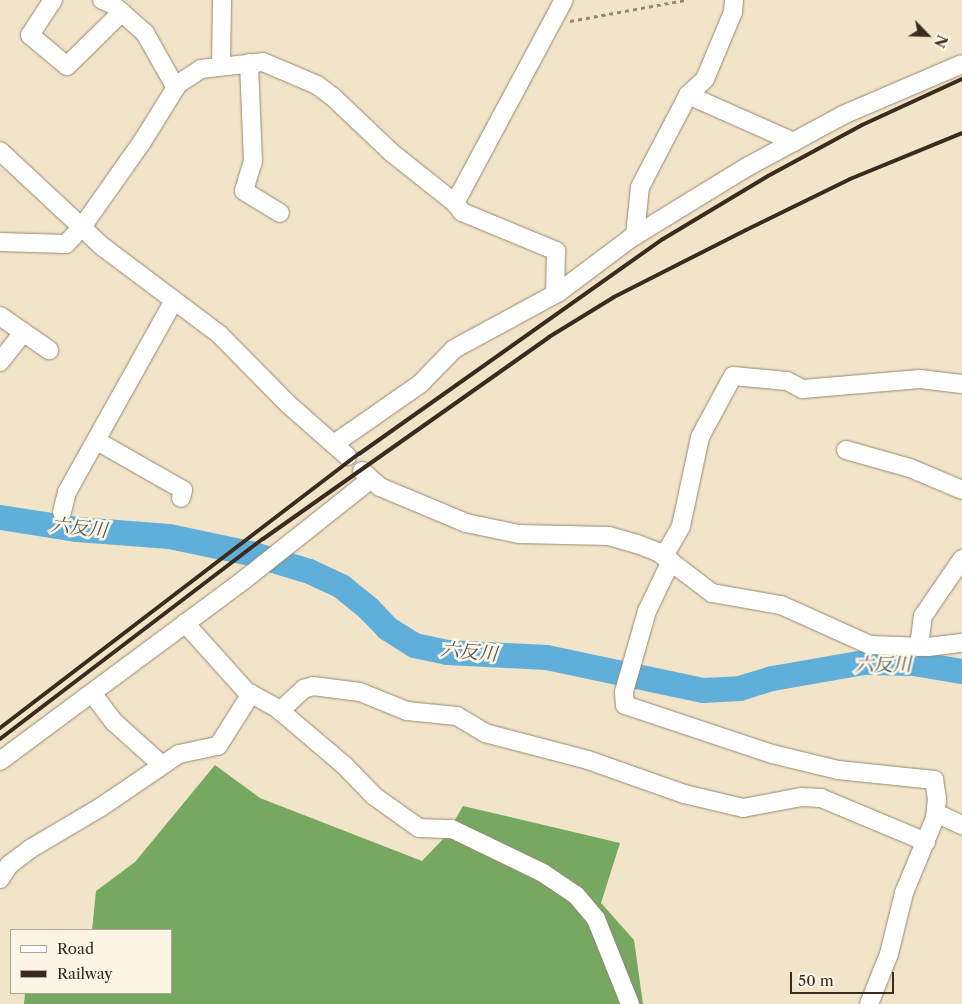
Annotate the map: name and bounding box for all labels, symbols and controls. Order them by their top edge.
north arrow [902,10,952,60]
text: N [930,32,951,50]
water label: 六反川 [49,514,109,542]
water label: 六反川 [440,638,498,666]
water label: 六反川 [854,653,912,677]
legend [10,929,172,994]
text: Road [57,939,94,958]
scale bar [792,962,896,994]
text: Railway [57,964,113,983]
text: 50 m [798,971,834,990]

